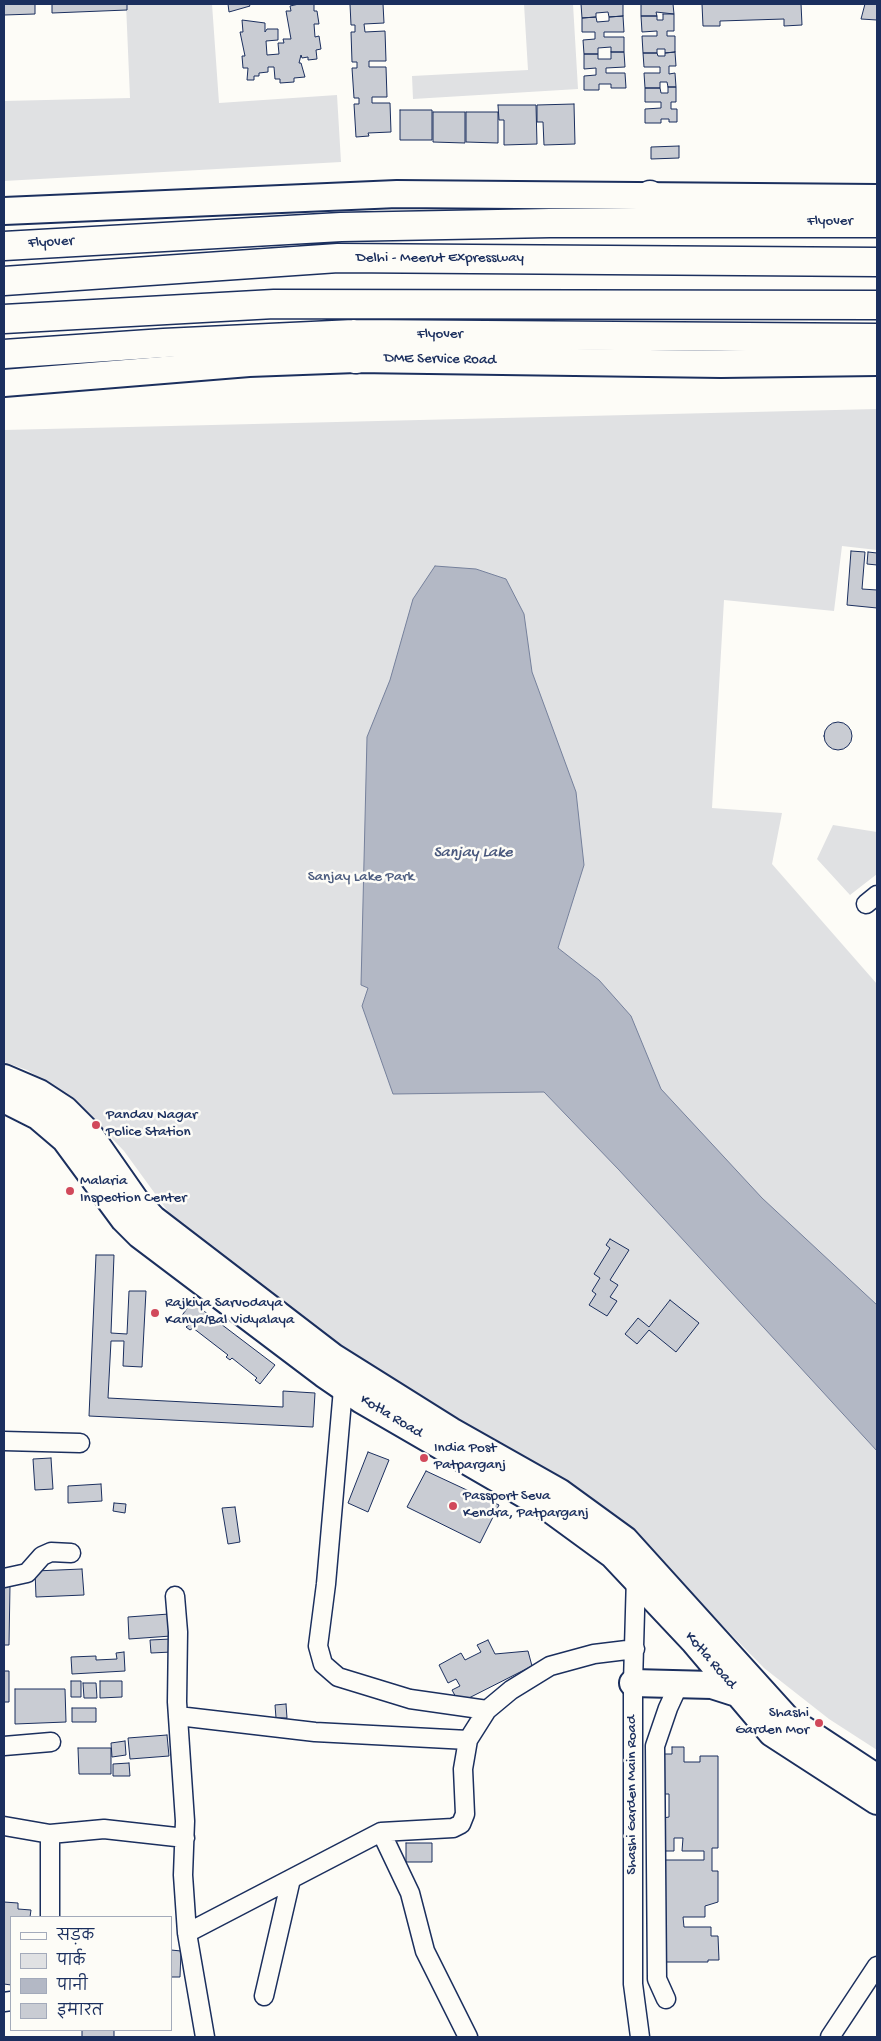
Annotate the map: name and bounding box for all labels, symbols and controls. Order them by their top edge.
street label: Flyover [807,213,853,231]
street label: Flyover [28,233,74,253]
street label: Delhi - Meerut Expressway [356,250,524,268]
street label: Flyover [417,326,463,344]
street label: DME Service Road [384,350,496,370]
water label: Sanjay Lake [433,844,513,864]
park label: Sanjay Lake Park [308,869,414,887]
place label: Pandav Nagar Police Station [106,1107,197,1142]
marker: Pandav Nagar Police Station [90,1119,102,1131]
place label: Malaria Inspection Center [80,1173,186,1208]
marker: Malaria Inspection Center [64,1185,76,1197]
place label: Rajkiya Sarvodaya Kanya/Bal Vidyalaya [165,1295,294,1330]
marker: Rajkiya Sarvodaya Kanya/Bal Vidyalaya [149,1307,161,1319]
street label: Kotla Road [356,1391,426,1443]
place label: India Post Patparganj [434,1440,506,1475]
marker: India Post Patparganj [418,1452,430,1464]
place label: Passport Seva Kendra, Patparganj [463,1488,589,1523]
marker: Passport Seva Kendra, Patparganj [447,1500,459,1512]
street label: Kotla Road [680,1629,740,1693]
place label: Shashi Garden Mor [735,1705,809,1740]
street label: Shashi Garden Main Road [624,1715,642,1875]
marker: Shashi Garden Mor [813,1717,825,1729]
legend [10,1916,172,2031]
text: सड़क [57,1928,94,1946]
text: पार्क [57,1953,85,1971]
text: पानी [57,1978,88,1996]
text: इमारत [57,2003,103,2021]

